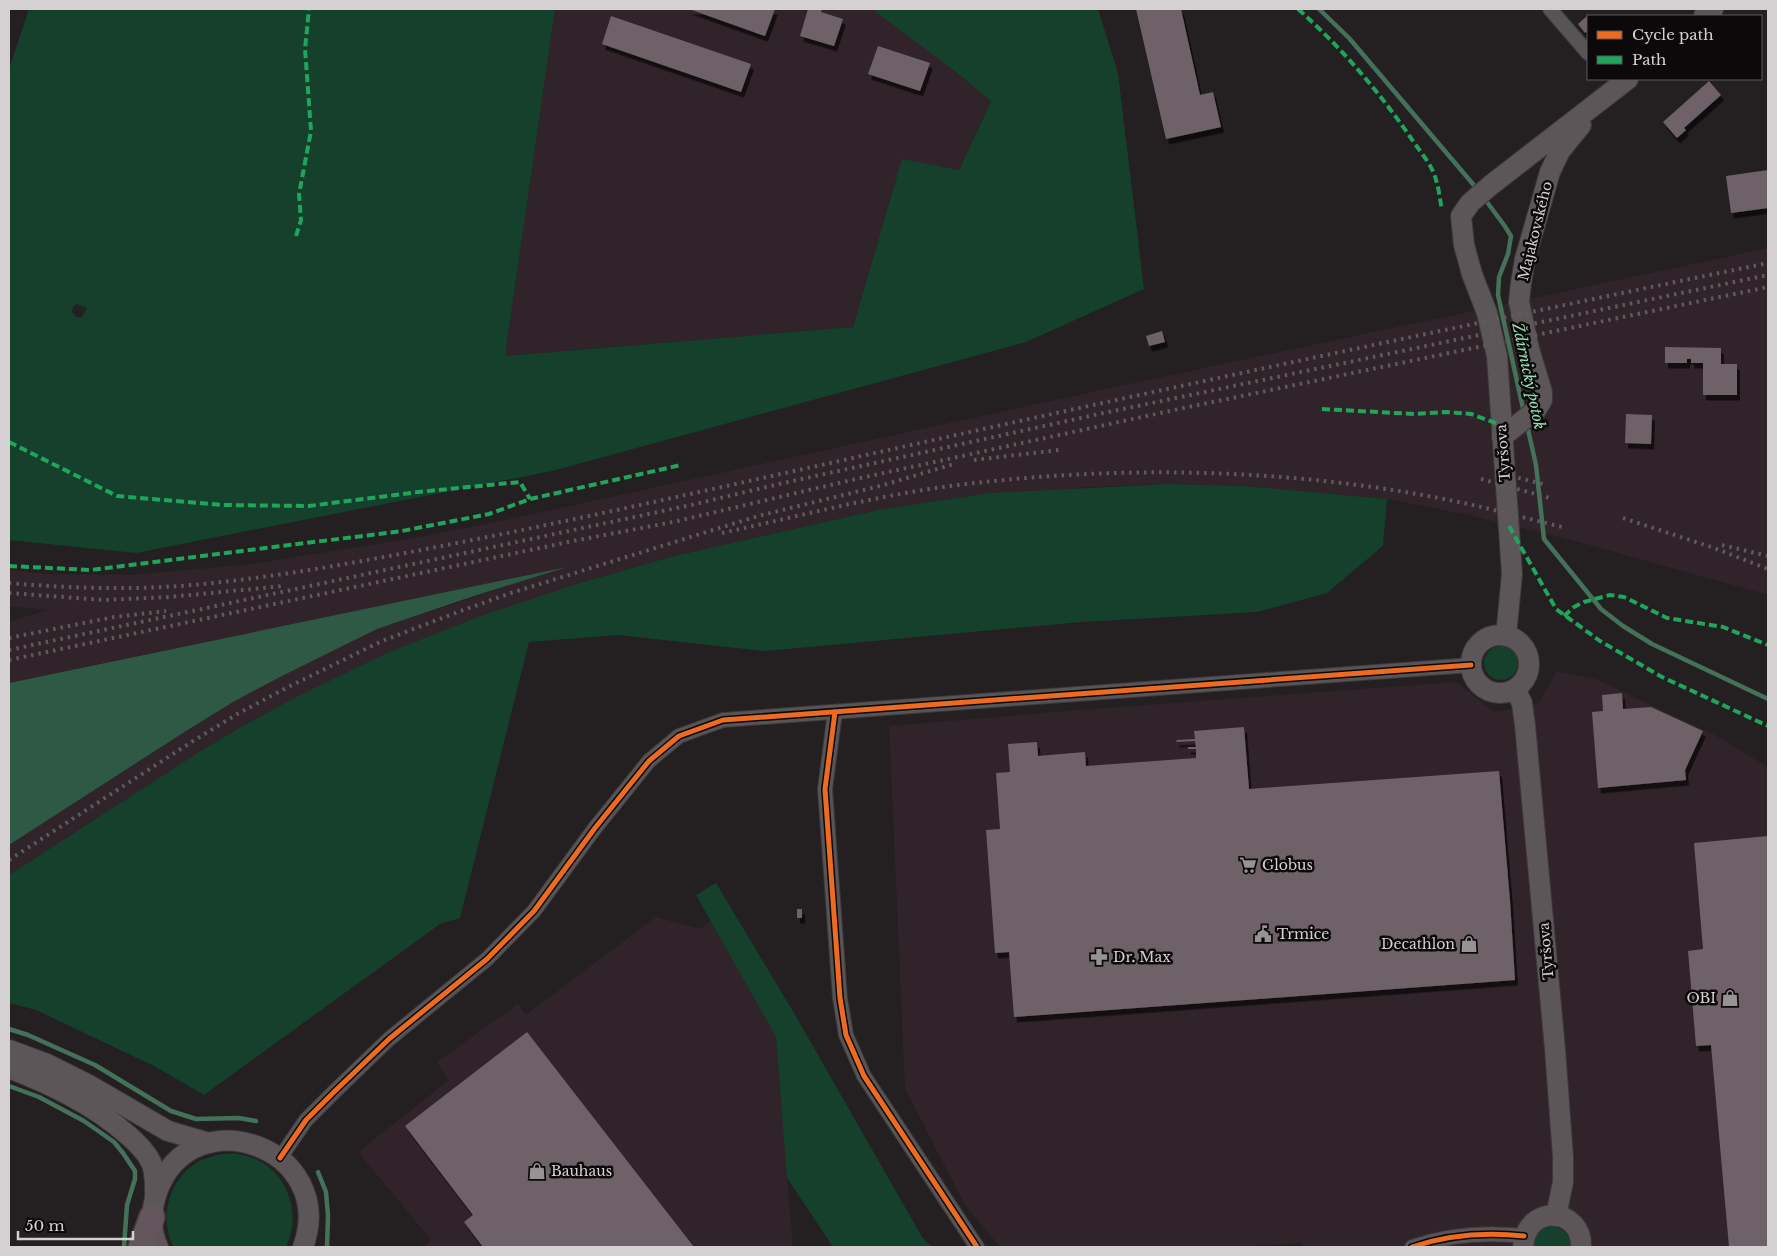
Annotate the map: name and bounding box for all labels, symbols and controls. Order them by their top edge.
legend [1587,15,1762,80]
text: Cycle path [1632,25,1714,44]
text: Path [1632,50,1666,69]
street label: Majakovského [1514,179,1556,283]
water label: Ždírnický potok [1508,320,1550,431]
street label: Tyršova [1492,424,1514,482]
supermarket icon: Globus [1238,855,1258,875]
place label: Globus [1262,856,1313,874]
street label: Tyršova [1535,921,1557,980]
public building icon: Trmice [1253,924,1273,944]
place label: Trmice [1277,925,1329,943]
shop icon: Decathlon [1459,934,1479,954]
place label: Decathlon [1381,935,1455,953]
pharmacy icon: Dr. Max [1089,947,1109,967]
place label: Dr. Max [1113,948,1171,966]
shop icon: OBI [1720,988,1740,1008]
place label: OBI [1686,989,1716,1007]
shop icon: Bauhaus [527,1161,547,1181]
place label: Bauhaus [551,1162,612,1180]
scale bar [18,1208,132,1240]
text: 50 m [25,1216,65,1235]

